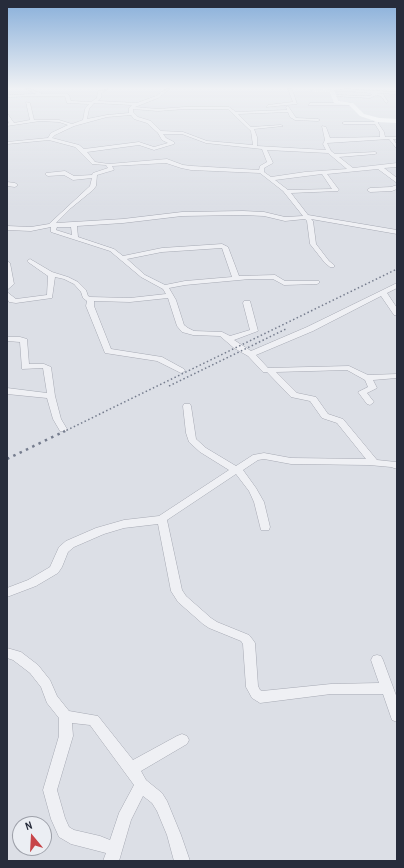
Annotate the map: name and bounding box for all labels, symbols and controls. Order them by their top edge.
north arrow [12,816,52,856]
text: N [23,818,34,833]

